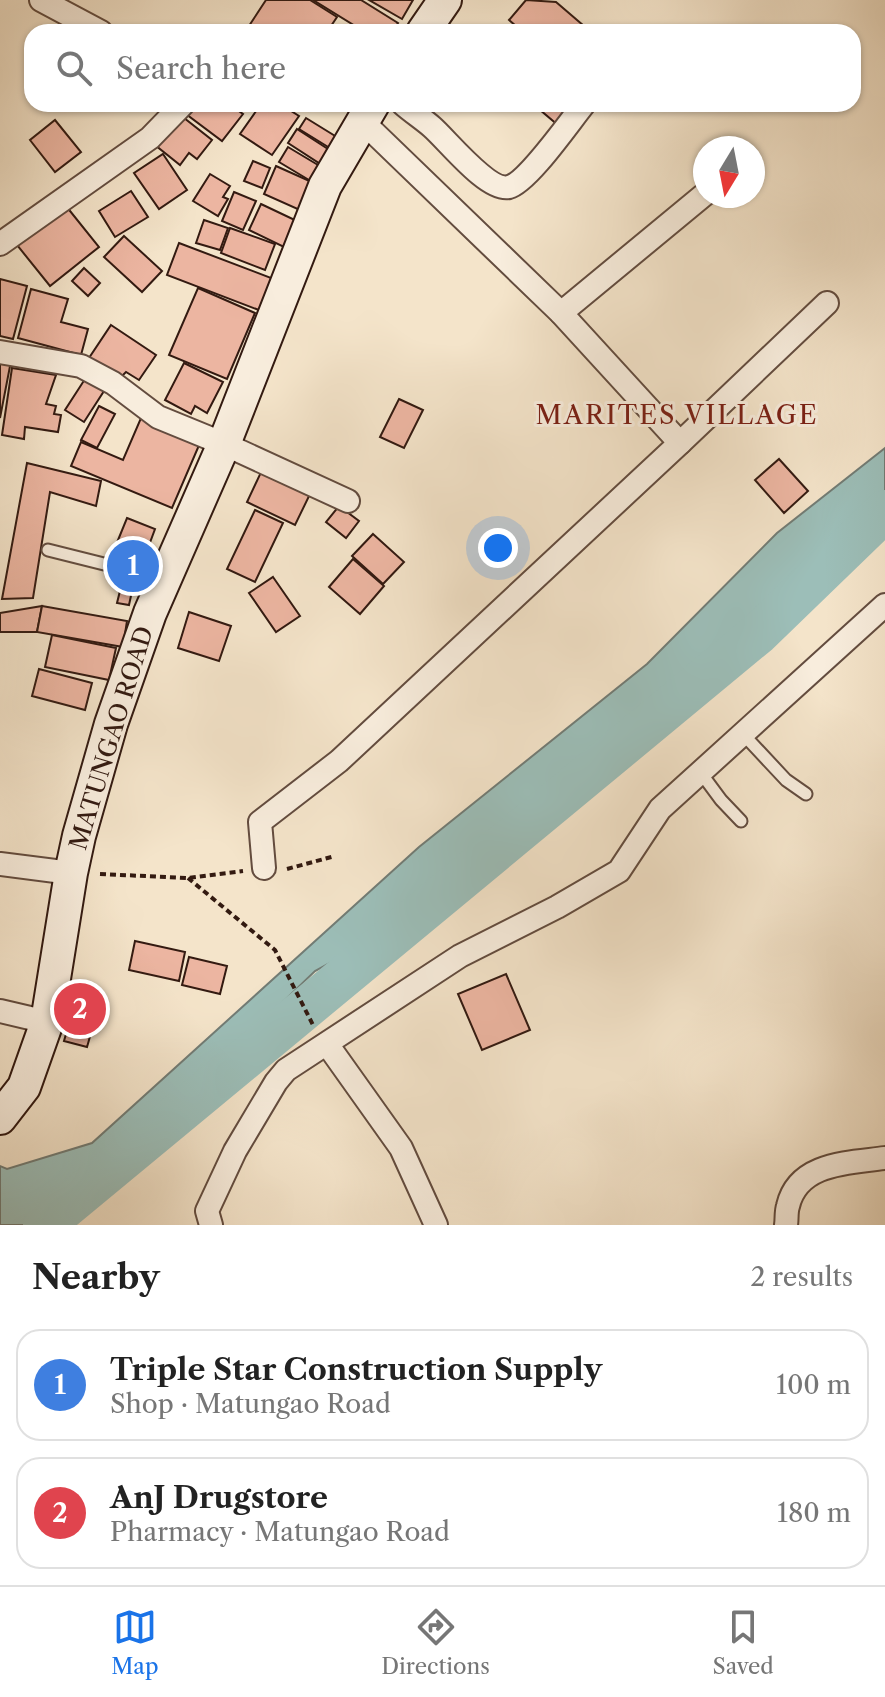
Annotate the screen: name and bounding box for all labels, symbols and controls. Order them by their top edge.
search box [24,24,861,112]
icon: search [52,46,96,90]
text: Search here [116,50,286,87]
north arrow [693,136,765,208]
district label: MARITES VILLAGE [535,399,819,431]
your location [478,528,518,568]
pin: 1 [107,536,159,596]
street label: MATUNGAO ROAD [63,623,159,853]
pin: 2 [54,979,106,1039]
text: Nearby [32,1256,160,1298]
text: 2 results [750,1261,853,1293]
text: Triple Star Construction Supply [110,1351,602,1388]
text: 1 [54,1369,66,1401]
text: 100 m [776,1369,851,1401]
text: Shop · Matungao Road [110,1388,391,1420]
text: AnJ Drugstore [110,1479,328,1516]
text: 2 [52,1497,68,1529]
text: 180 m [777,1497,851,1529]
text: Pharmacy · Matungao Road [110,1516,450,1548]
tab: Map [111,1605,159,1680]
tab: Directions [381,1605,490,1680]
tab: Saved [713,1605,774,1680]

